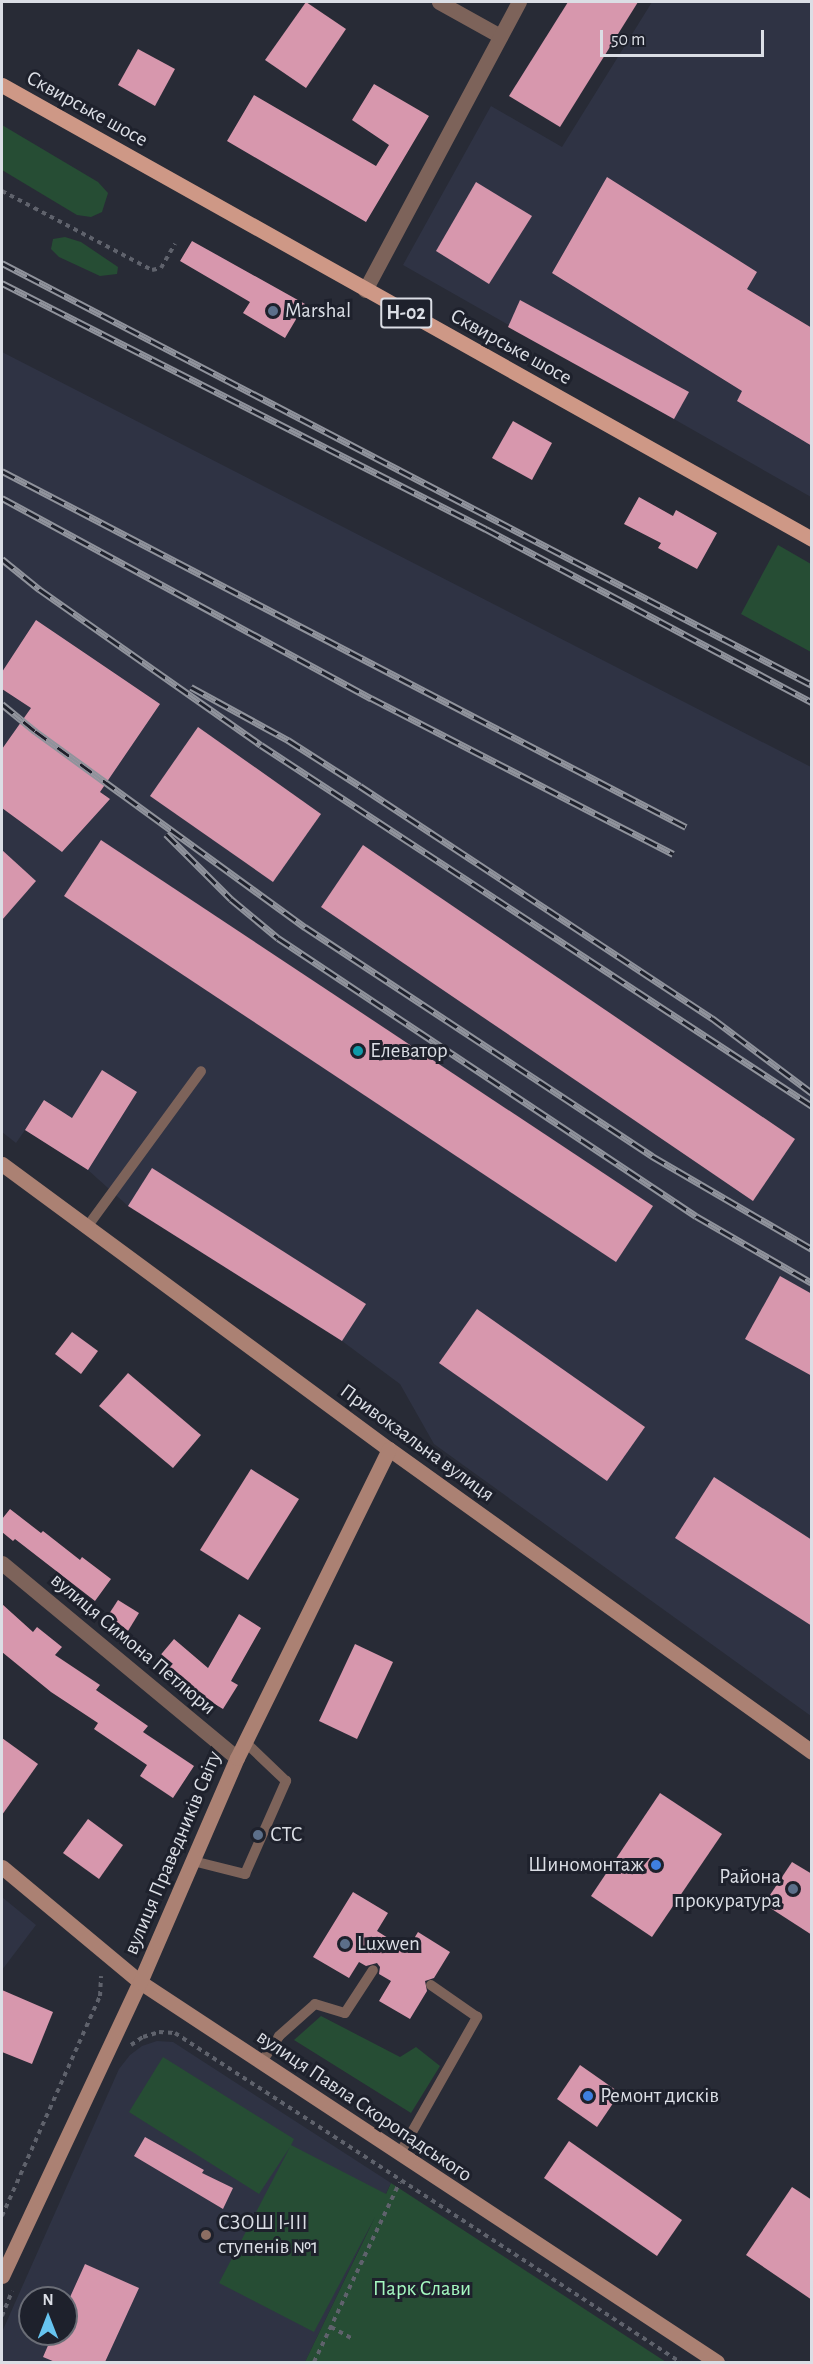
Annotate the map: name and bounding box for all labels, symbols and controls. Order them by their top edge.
scale bar [603,18,766,56]
text: 50 m [611,31,645,49]
street label: Сквирське шосе [22,65,152,153]
road number: Н-02 [379,296,433,330]
place label: Marshal [285,298,351,324]
street label: Сквирське шосе [446,303,576,391]
marker: Marshal [266,304,280,318]
place label: Елеватор [370,1038,448,1064]
marker: Елеватор [351,1044,365,1058]
street label: Привокзальна вулиця [335,1378,499,1508]
street label: вулиця Симона Петлюри [45,1567,221,1721]
street label: вулиця Праведників Світу [119,1747,227,1959]
place label: СТС [270,1822,303,1848]
marker: СТС [251,1828,265,1842]
place label: Шиномонтаж [528,1852,644,1878]
marker: Шиномонтаж [649,1858,663,1872]
place label: Района прокуратура [674,1864,781,1914]
marker: Района прокуратура [786,1882,800,1896]
place label: Luxwen [357,1931,420,1957]
marker: Luxwen [338,1937,352,1951]
street label: вулиця Павла Скоропадського [251,2024,477,2188]
place label: Ремонт дисків [600,2083,719,2109]
marker: Ремонт дисків [581,2089,595,2103]
place label: СЗОШ І-ІІІ ступенів №1 [218,2210,318,2260]
marker: СЗОШ І-ІІІ ступенів №1 [199,2228,213,2242]
park label: Парк Слави [373,2276,471,2302]
north arrow [18,2286,78,2346]
text: N [42,2292,54,2308]

